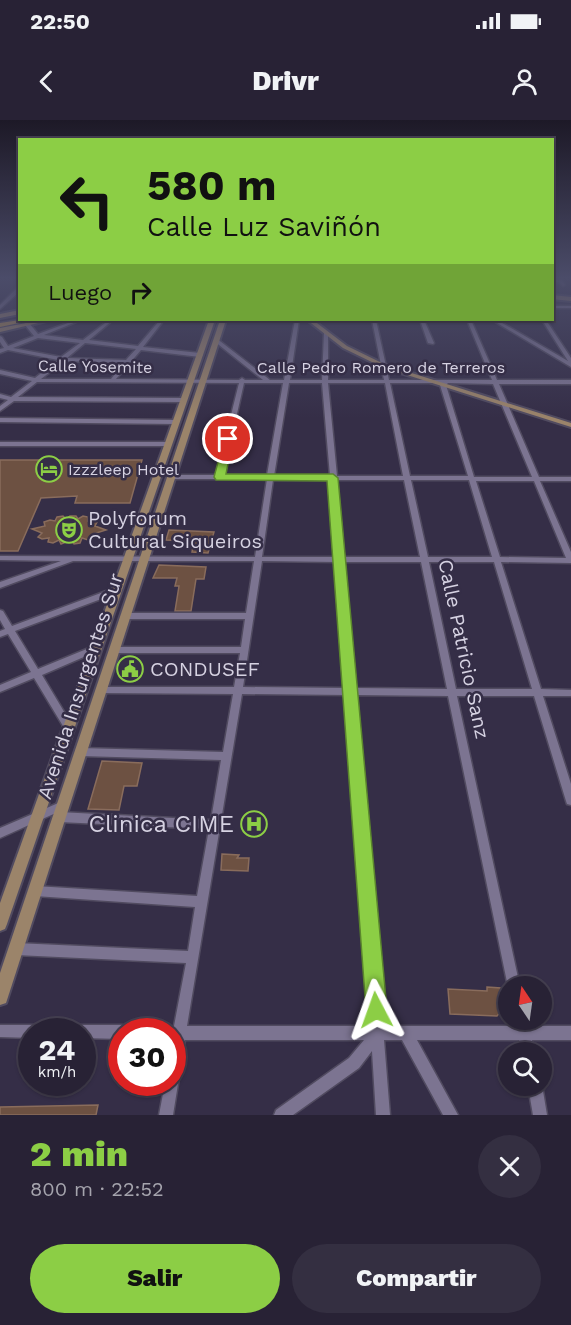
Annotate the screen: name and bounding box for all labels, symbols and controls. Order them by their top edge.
text: 22:50 [30,9,90,34]
icon: back [30,65,63,98]
text: Drivr [252,65,319,97]
icon: person [508,65,541,98]
text: 580 m [147,161,276,210]
icon: left [48,162,126,240]
text: Calle Luz Saviñón [147,211,381,243]
icon: right [124,276,157,309]
text: Luego [48,280,112,305]
street label: Calle Yosemite [38,356,152,377]
street label: Calle Pedro Romero de Terreros [257,358,505,377]
pin [202,413,253,464]
icon: arrive [211,422,244,455]
hotel icon: Izzzleep Hotel [34,454,64,484]
place label: Izzzleep Hotel [68,460,179,479]
place label: Polyforum Cultural Siqueiros [88,506,262,553]
theatre icon: Polyforum Cultural Siqueiros [54,515,84,545]
street label: Calle Patricio Sanz [433,557,495,741]
street label: Avenida Insurgentes Sur [32,570,128,802]
public building icon: CONDUSEF [115,654,145,684]
place label: CONDUSEF [150,657,260,681]
hospital icon: Clinica CIME [239,809,269,839]
place label: Clinica CIME [89,810,234,838]
north arrow [498,976,552,1030]
map controls [498,976,552,1096]
position arrow [344,978,408,1042]
speed limit sign: 30 [108,1018,186,1096]
text: 24 [39,1032,75,1067]
button: search [498,1042,552,1096]
text: km/h [38,1063,76,1081]
text: 2 min [30,1133,128,1175]
button: close [478,1135,541,1198]
text: 800 m · 22:52 [30,1177,164,1201]
button: Salir [30,1244,280,1313]
button: Compartir [292,1244,541,1313]

